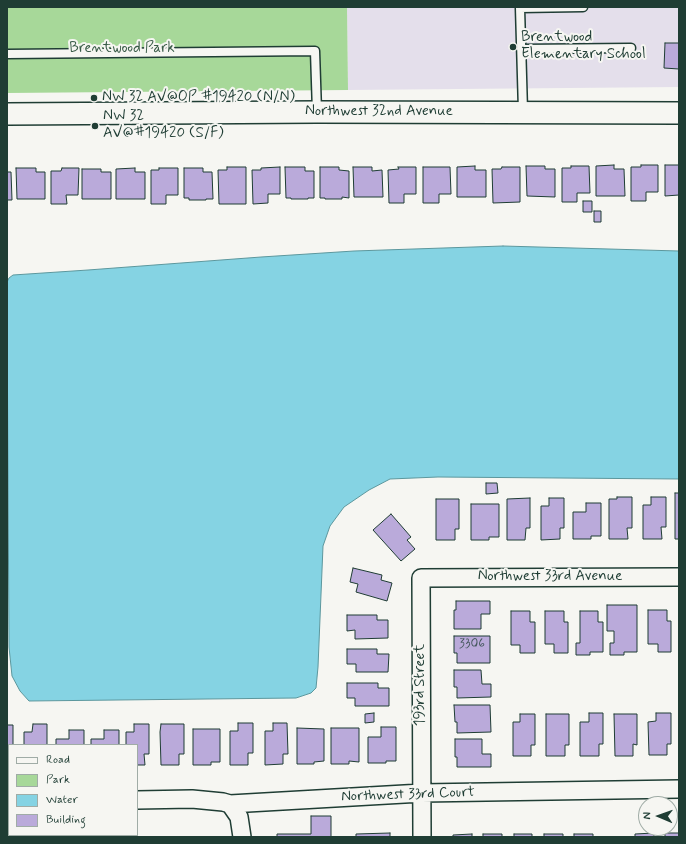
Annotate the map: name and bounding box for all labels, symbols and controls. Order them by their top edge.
place label: Brentwood Elementary School [521,29,646,64]
park label: Brentwood Park [69,40,175,58]
marker: Brentwood Elementary School [508,42,518,52]
place label: NW 32 AV@OP #19420 (N/N) [102,89,295,107]
marker: NW 32 AV@OP #19420 (N/N) [89,93,99,103]
street label: Northwest 32nd Avenue [305,103,453,121]
place label: NW 32 AV@#19420 (S/F) [103,108,224,143]
marker: NW 32 AV@#19420 (S/F) [90,121,100,131]
street label: Northwest 33rd Avenue [478,568,622,586]
house number: 3306 [459,636,485,652]
street label: 193rd Street [412,644,430,726]
legend [8,744,138,836]
text: Road [46,752,70,768]
text: Park [46,772,70,788]
street label: Northwest 33rd Court [341,784,475,806]
text: Water [46,792,78,808]
north arrow [638,796,678,836]
text: Building [46,812,86,828]
text: N [640,812,654,820]

